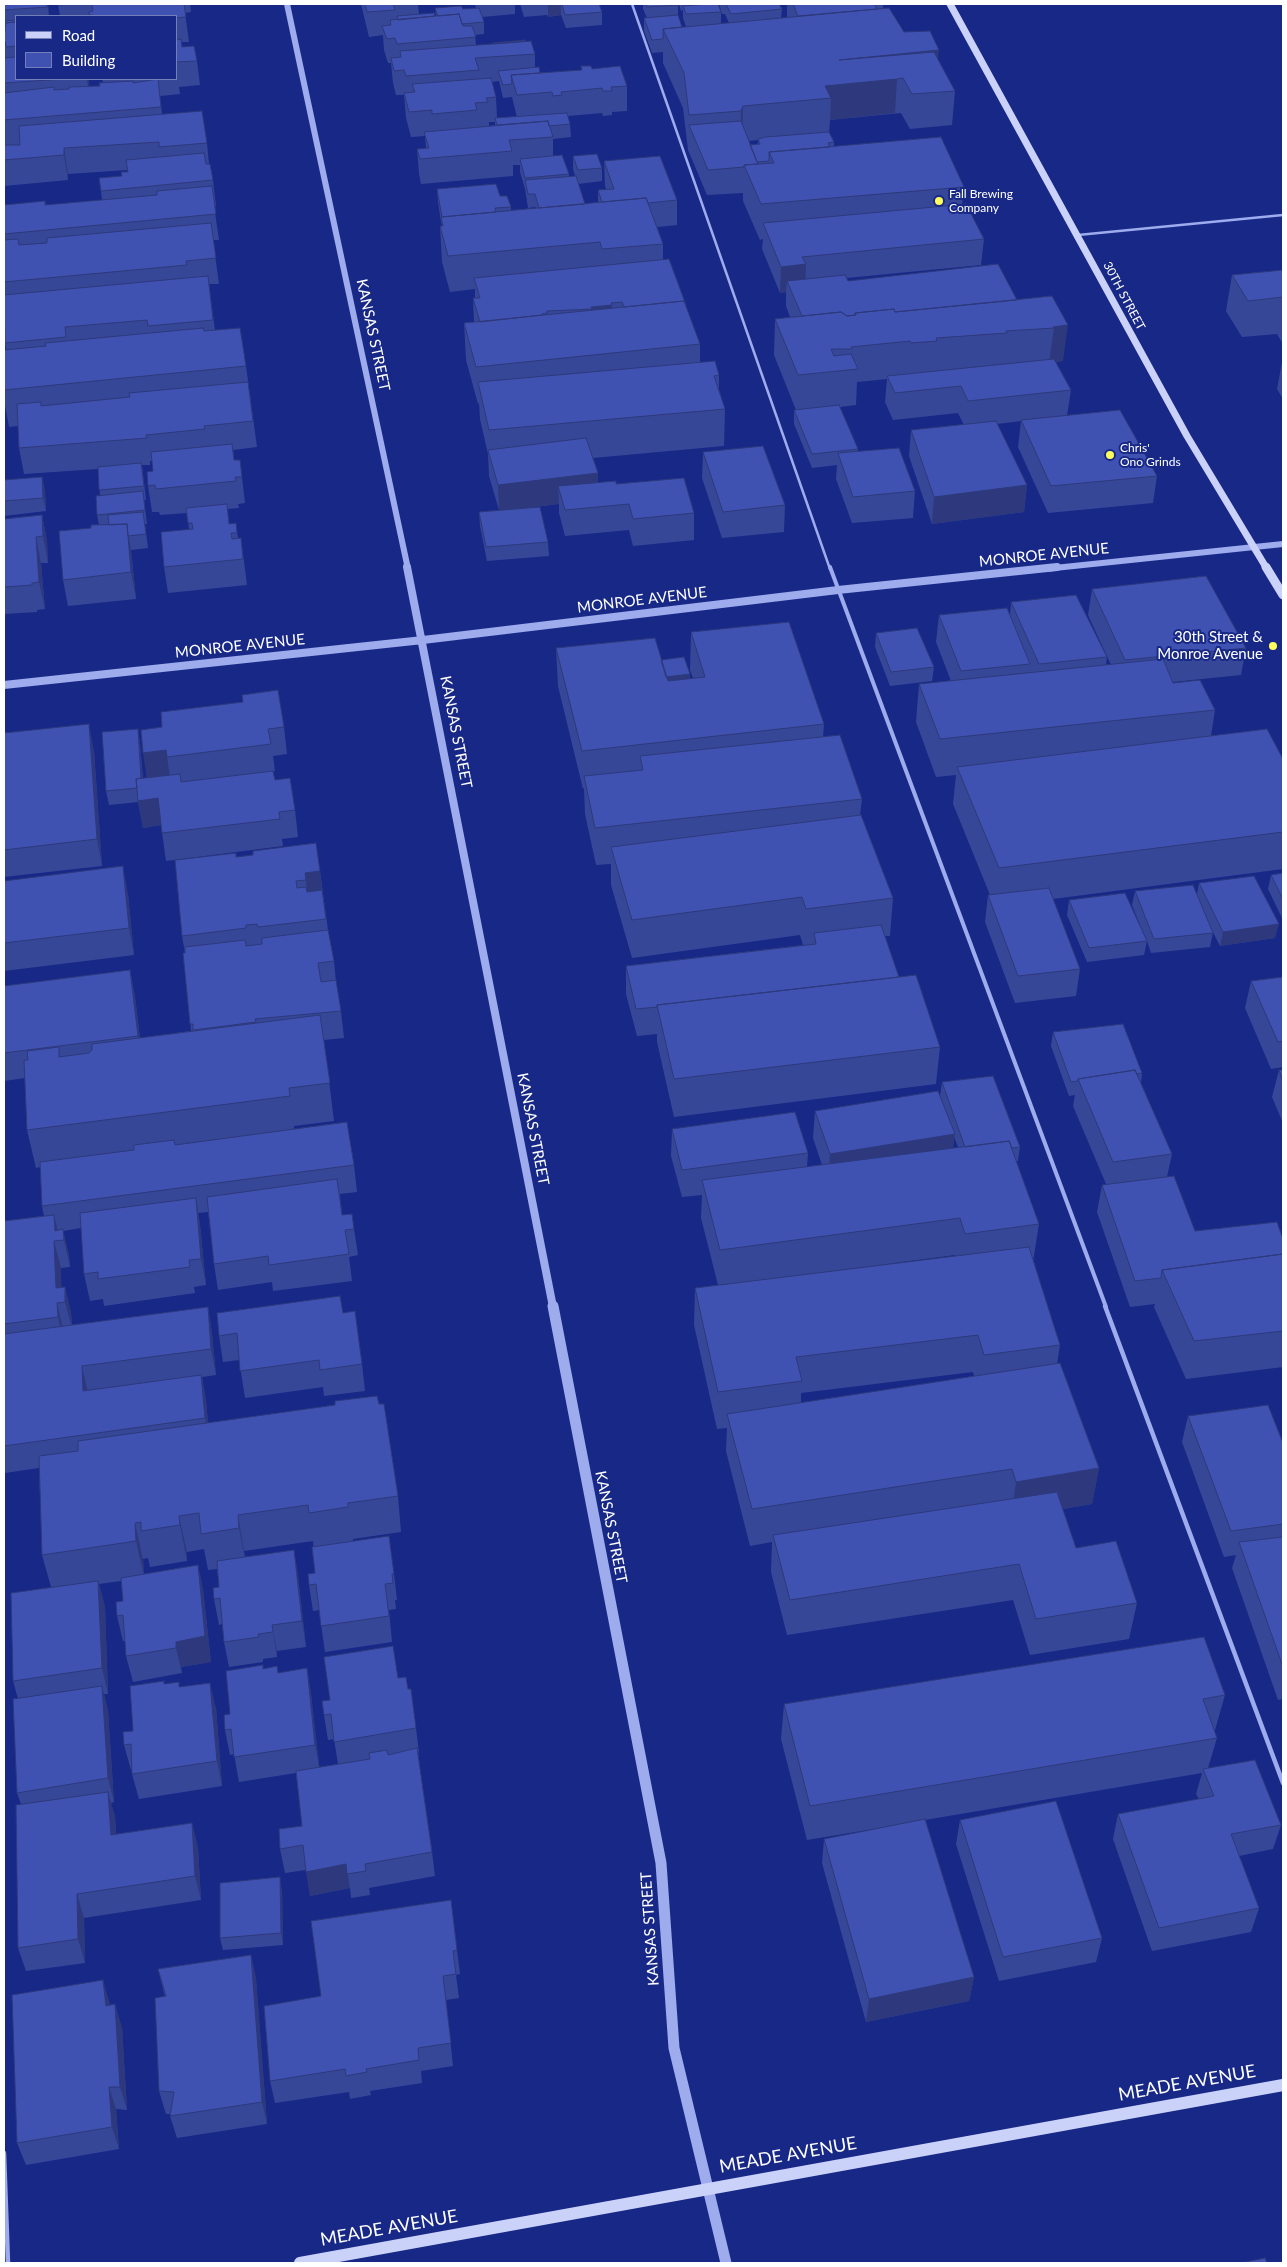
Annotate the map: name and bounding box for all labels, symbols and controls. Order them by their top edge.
legend [15,15,178,80]
text: Road [62,26,95,44]
text: Building [62,51,115,69]
place label: Fall Brewing Company [949,187,1013,215]
marker: Fall Brewing Company [933,195,945,207]
street label: 30TH STREET [1100,259,1148,333]
street label: KANSAS STREET [352,277,394,393]
place label: Chris' Ono Grinds [1120,441,1181,469]
marker: Chris' Ono Grinds [1104,449,1116,461]
street label: MONROE AVENUE [978,539,1110,571]
street label: MONROE AVENUE [576,583,708,617]
place label: 30th Street & Monroe Avenue [1157,628,1263,663]
street label: MONROE AVENUE [174,630,306,662]
marker: 30th Street & Monroe Avenue [1267,640,1279,652]
street label: KANSAS STREET [436,674,476,790]
street label: KANSAS STREET [513,1071,553,1187]
street label: KANSAS STREET [591,1469,631,1585]
street label: KANSAS STREET [637,1871,663,1987]
street label: MEADE AVENUE [1117,2060,1257,2106]
street label: MEADE AVENUE [718,2132,858,2178]
street label: MEADE AVENUE [319,2205,459,2251]

